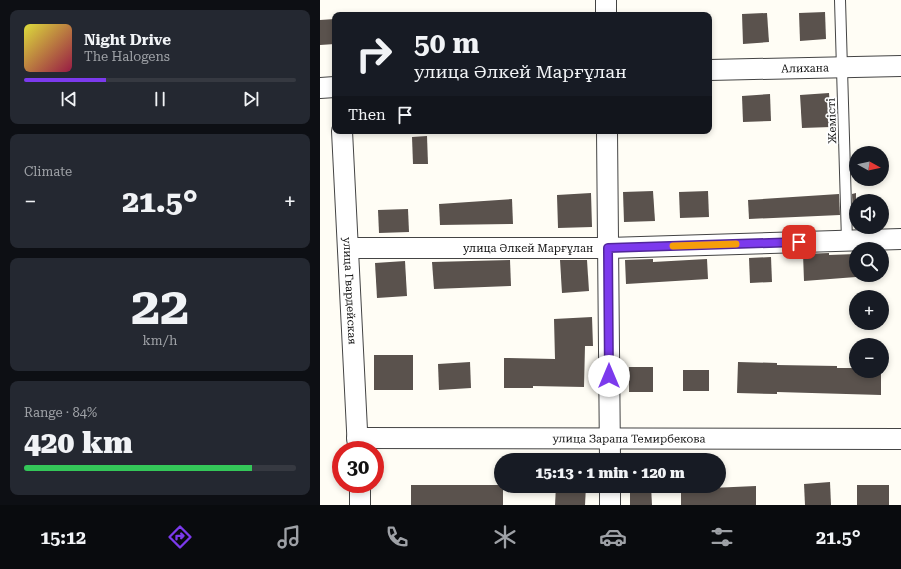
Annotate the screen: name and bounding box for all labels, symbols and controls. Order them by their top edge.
text: 50 m [414,27,479,60]
icon: right [348,28,400,80]
text: Night Drive [84,31,171,49]
text: The Halogens [84,49,170,64]
text: улица Әлкей Марғұлан [414,61,627,82]
street label: Алихана [781,61,829,75]
icon: previous [58,88,80,110]
icon: pause [149,88,171,110]
icon: next [240,88,262,110]
street label: Жемісті [825,97,839,144]
icon: arrive [394,104,416,126]
text: Then [348,106,386,124]
north arrow [849,146,889,186]
map controls [849,146,889,378]
text: Climate [24,164,72,179]
text: 21.5° [122,184,198,219]
text: − [24,189,36,214]
text: + [284,189,296,214]
button: sound [849,194,889,234]
pin [782,225,816,259]
icon: arrive [788,231,810,253]
street label: улица Гвардейская [341,237,359,345]
street label: улица Әлкей Марғұлан [463,242,593,255]
button: search [849,242,889,282]
text: 22 [131,276,189,337]
button: + [849,290,889,330]
text: km/h [143,333,177,348]
button: − [849,338,889,378]
position arrow [588,355,630,397]
text: Range · 84% [24,405,97,420]
text: 420 km [24,425,133,460]
street label: улица Зарапа Темирбекова [552,432,706,445]
speed limit sign: 30 [332,441,384,493]
text: 15:13 · 1 min · 120 m [535,464,685,482]
icon: directions [166,523,194,551]
icon: music [275,523,303,551]
icon: phone [383,523,411,551]
icon: climate [491,523,519,551]
icon: car [599,523,627,551]
icon: filters [708,523,736,551]
text: 15:12 [40,527,86,548]
text: 21.5° [816,527,861,548]

